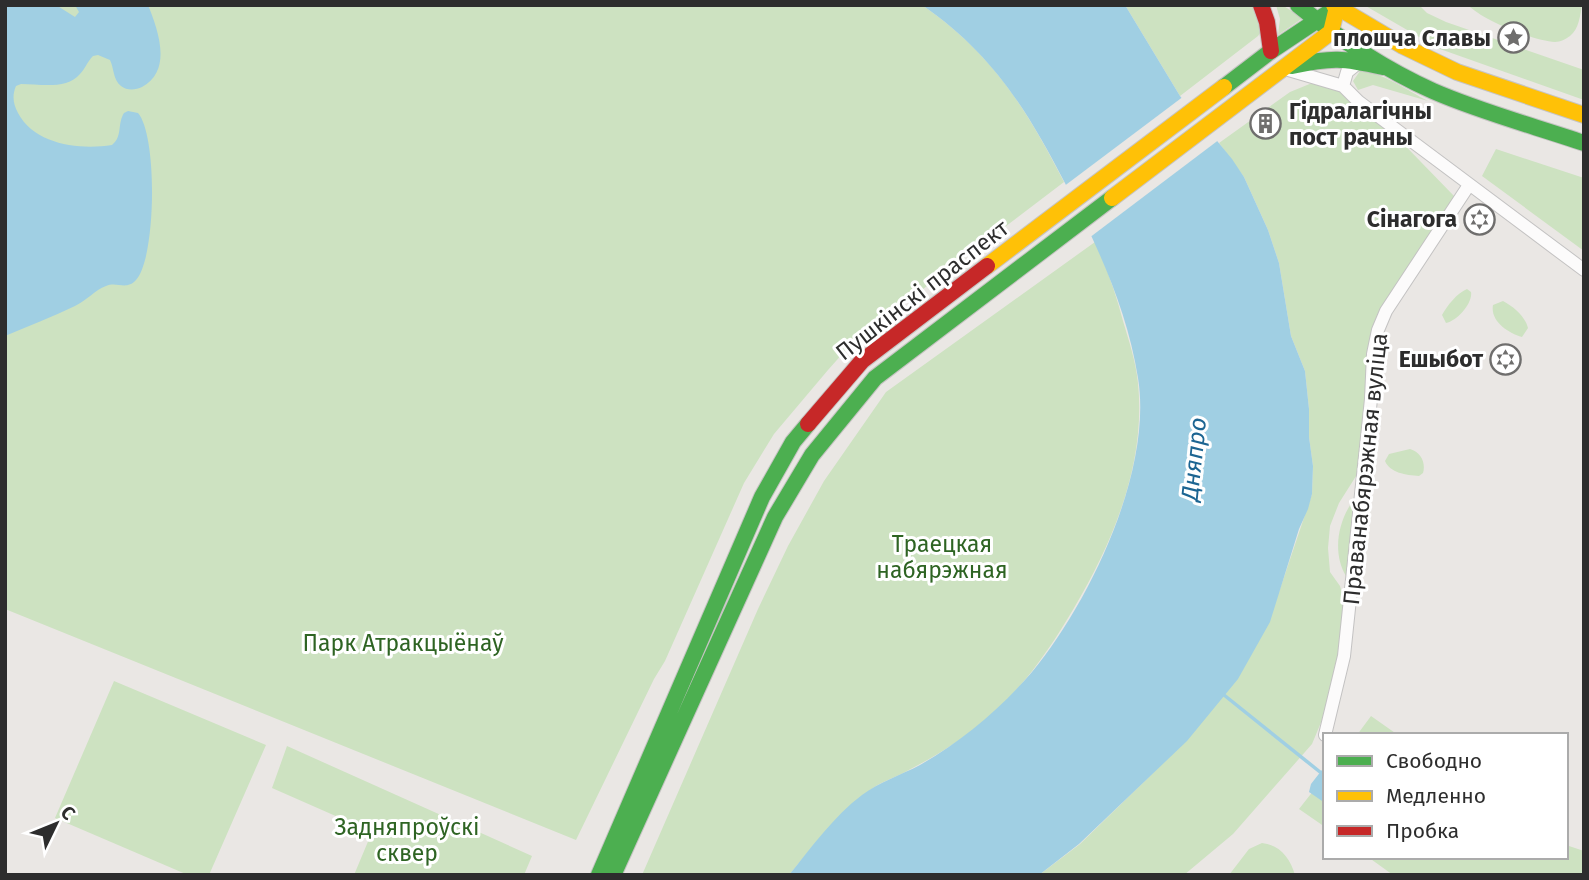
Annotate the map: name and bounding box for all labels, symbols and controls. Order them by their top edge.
place icon: плошча Славы [1497,21,1531,55]
place label: плошча Славы [1333,24,1491,52]
place label: Гідралагічны пост рачны [1289,97,1432,151]
building icon: Гідралагічны пост рачны [1249,107,1283,141]
synagogue icon: Сінагога [1463,202,1497,236]
place label: Сінагога [1367,205,1457,233]
street label: Пушкінскі праспект [830,213,1014,366]
street label: Праванабярэжная вуліца [1337,332,1393,606]
synagogue icon: Ешыбот [1489,342,1523,376]
place label: Ешыбот [1399,345,1483,373]
water label: Дняпро [1176,416,1212,504]
park label: Траецкая набярэжная [876,530,1008,584]
park label: Парк Атракцыёнаў [303,629,504,657]
legend [1323,733,1568,859]
text: Свободно [1386,748,1482,774]
text: Медленно [1386,783,1486,809]
north arrow [21,789,91,859]
text: С [56,801,80,825]
park label: Задняпроўскі сквер [335,813,479,867]
text: Пробка [1386,818,1459,844]

